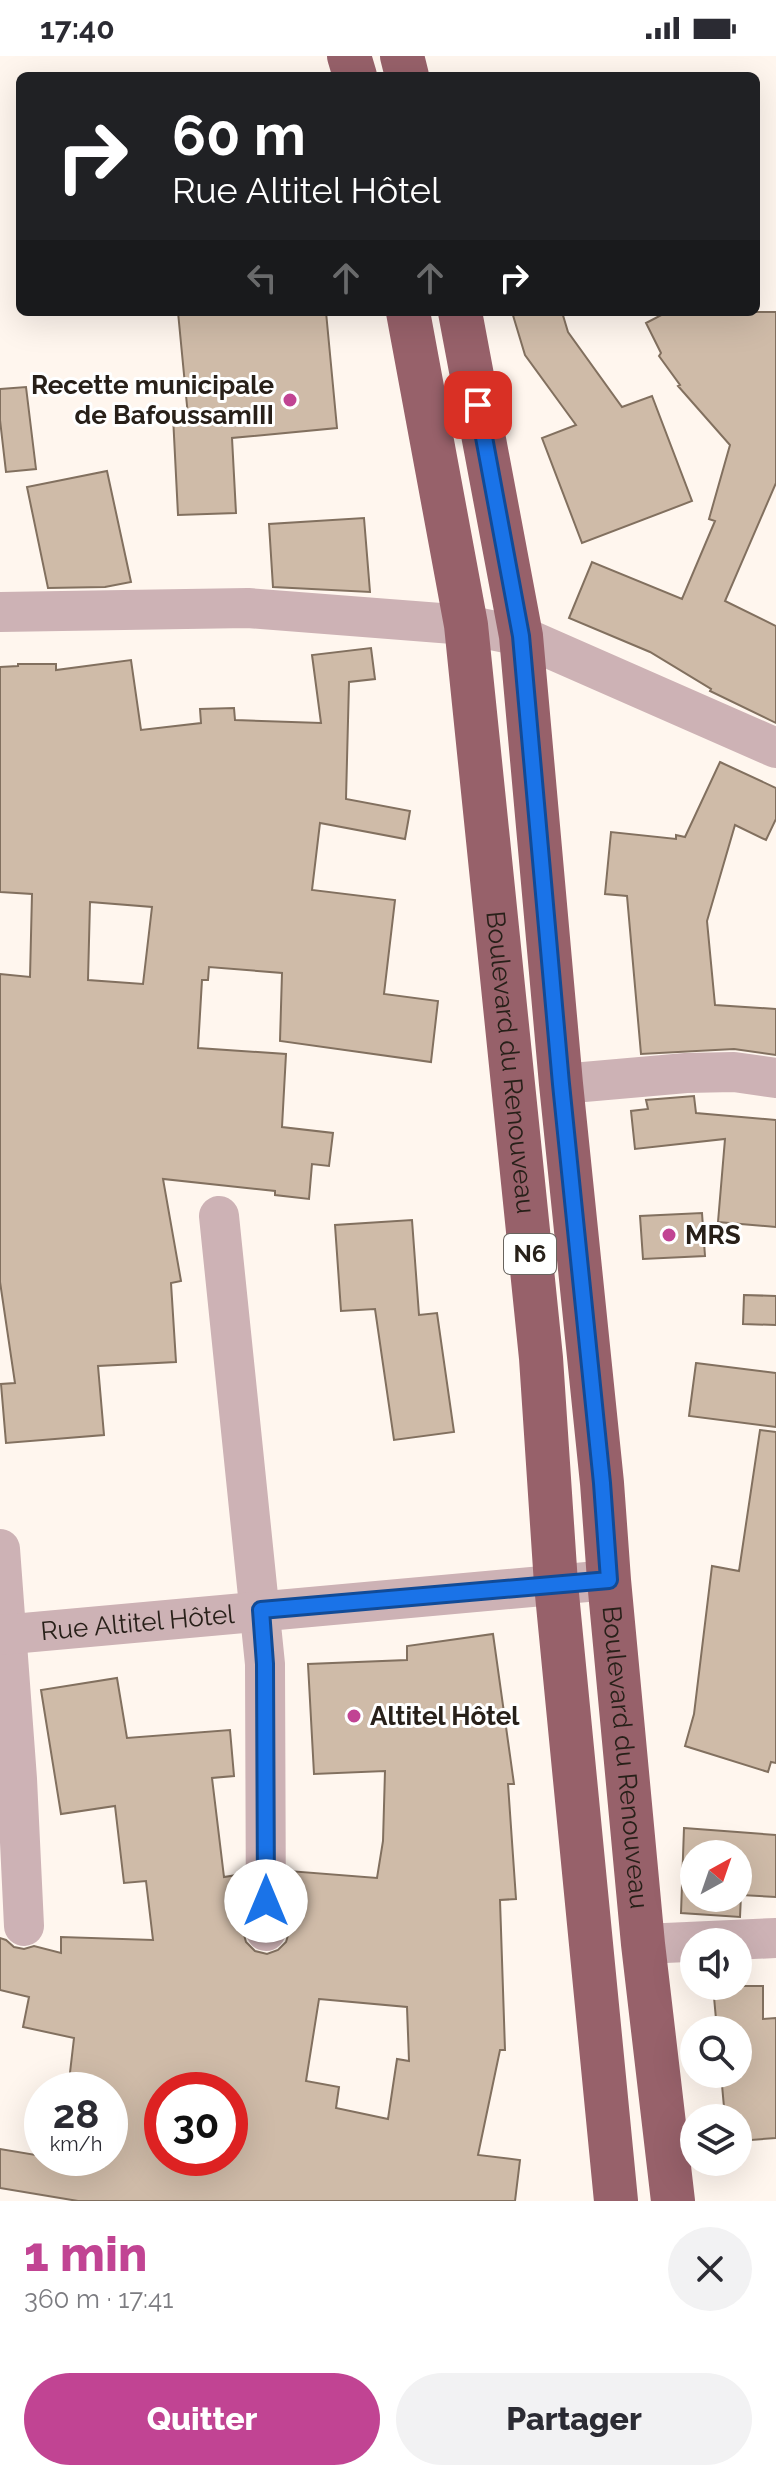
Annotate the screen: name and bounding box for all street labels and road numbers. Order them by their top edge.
street label: Boulevard du Renouveau [480,910,541,1215]
road number: N6 [504,1234,556,1274]
street label: Rue Altitel Hôtel [39,1599,236,1646]
street label: Boulevard du Renouveau [596,1605,655,1910]

